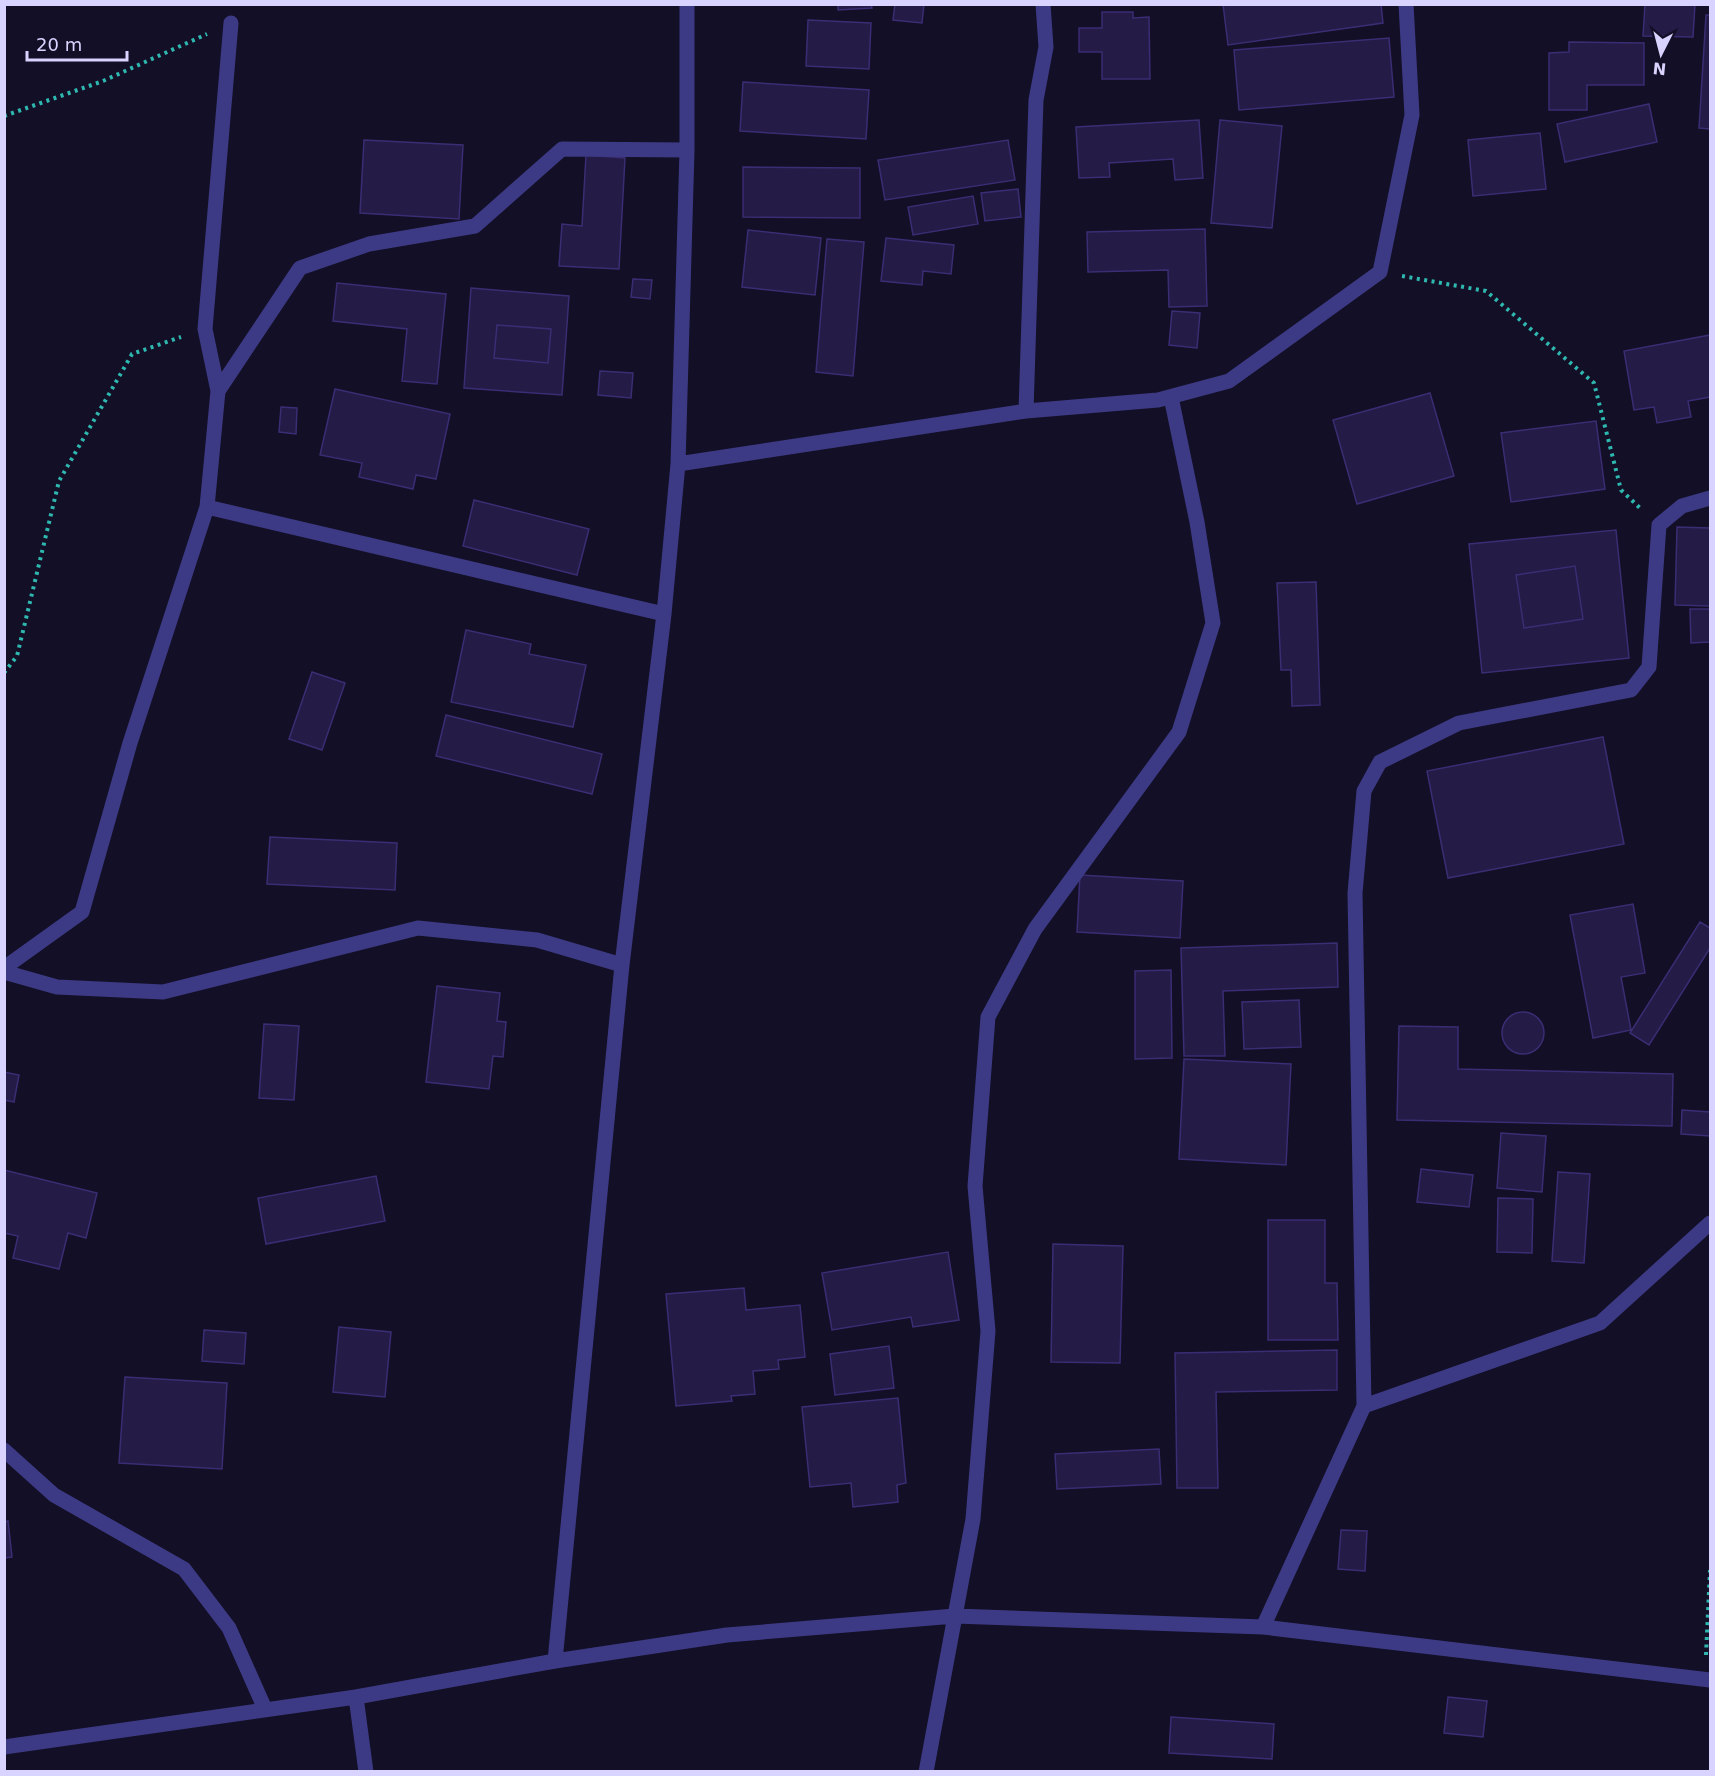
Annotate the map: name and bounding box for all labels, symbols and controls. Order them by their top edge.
scale bar [27,24,128,62]
north arrow [1631,24,1691,84]
text: 20 m [36,34,82,55]
text: N [1652,58,1667,79]

